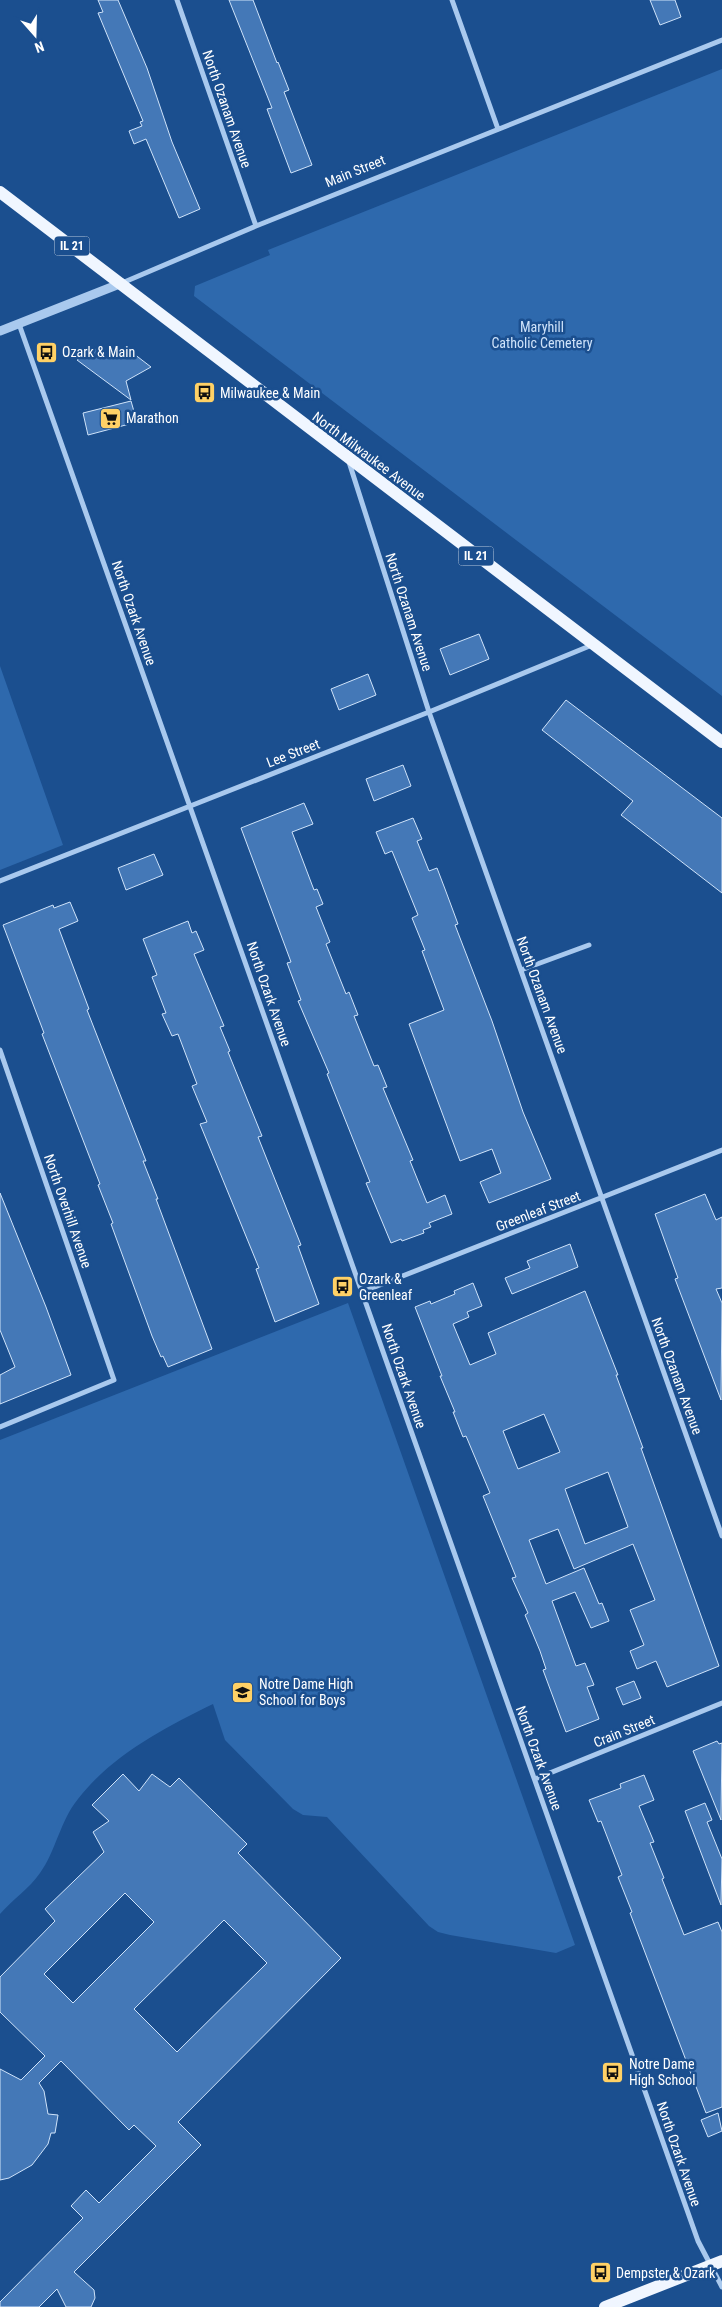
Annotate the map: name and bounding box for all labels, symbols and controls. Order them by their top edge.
north arrow [10,10,60,60]
text: N [33,38,46,56]
street label: North Ozanam Avenue [199,48,255,170]
street label: Main Street [323,152,387,190]
road number: IL 21 [54,237,90,256]
park label: Maryhill Catholic Cemetery [491,319,593,351]
bus stop icon: Ozark & Main [34,340,58,364]
place label: Ozark & Main [62,344,135,360]
bus stop icon: Milwaukee & Main [192,381,216,405]
place label: Milwaukee & Main [220,385,320,401]
supermarket icon: Marathon [98,406,122,430]
street label: North Milwaukee Avenue [310,408,429,504]
place label: Marathon [126,410,179,426]
road number: IL 21 [458,546,494,566]
street label: North Ozanam Avenue [382,551,436,673]
street label: North Ozark Avenue [109,558,160,668]
street label: Lee Street [264,736,322,770]
street label: North Ozanam Avenue [513,934,571,1056]
street label: North Ozark Avenue [244,939,295,1049]
street label: North Overhill Avenue [41,1152,95,1270]
street label: Greenleaf Street [493,1188,583,1234]
place label: Ozark & Greenleaf [359,1271,413,1303]
bus stop icon: Ozark & Greenleaf [331,1275,355,1299]
street label: North Ozanam Avenue [648,1315,706,1437]
street label: North Ozark Avenue [379,1321,430,1431]
place label: Notre Dame High School for Boys [259,1676,353,1708]
school or university icon: Notre Dame High School for Boys [231,1680,255,1704]
street label: North Ozark Avenue [513,1704,565,1813]
street label: Crain Street [591,1711,657,1751]
place label: Notre Dame High School [629,2056,696,2088]
bus stop icon: Notre Dame High School [601,2060,625,2084]
street label: North Ozark Avenue [654,2099,705,2209]
bus stop icon: Dempster & Ozark [588,2261,612,2285]
place label: Dempster & Ozark [616,2265,716,2281]

